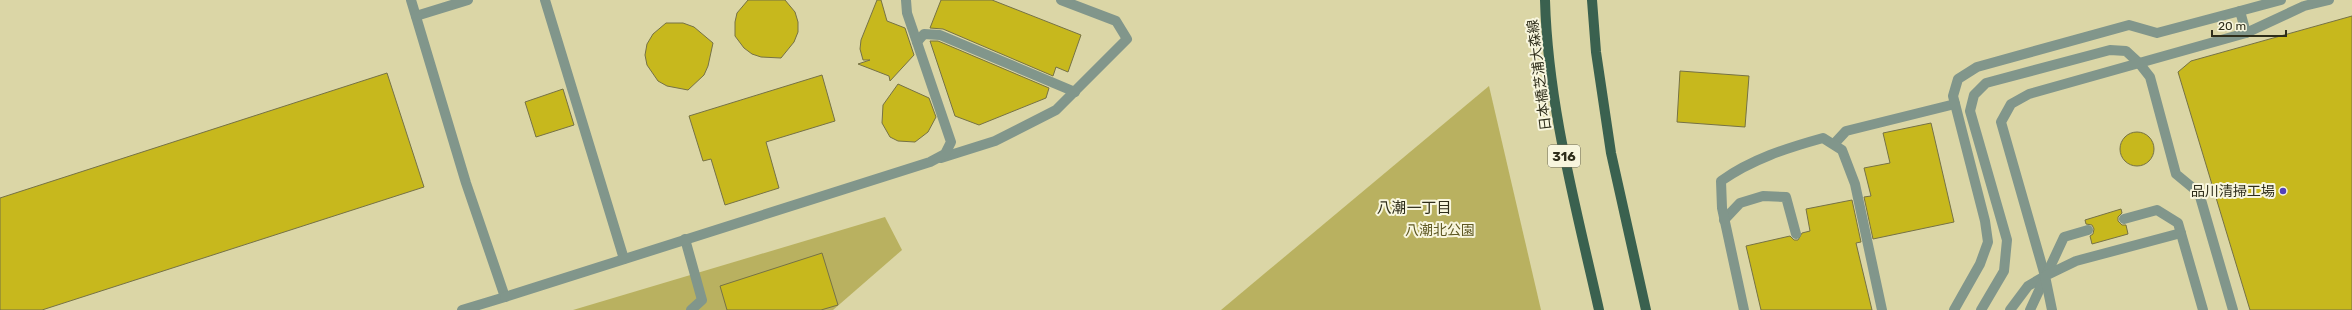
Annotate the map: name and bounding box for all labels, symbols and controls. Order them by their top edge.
scale bar [2212,12,2286,38]
street label: 日本橋芝浦大森線 [1524,18,1555,132]
text: 20 m [2218,19,2246,33]
road number: 316 [1548,145,1580,167]
place label: 品川清掃工場 [2191,183,2275,200]
marker: 品川清掃工場 [2278,186,2288,196]
district label: 八潮一丁目 [1376,199,1452,217]
park label: 八潮北公園 [1405,222,1475,239]

